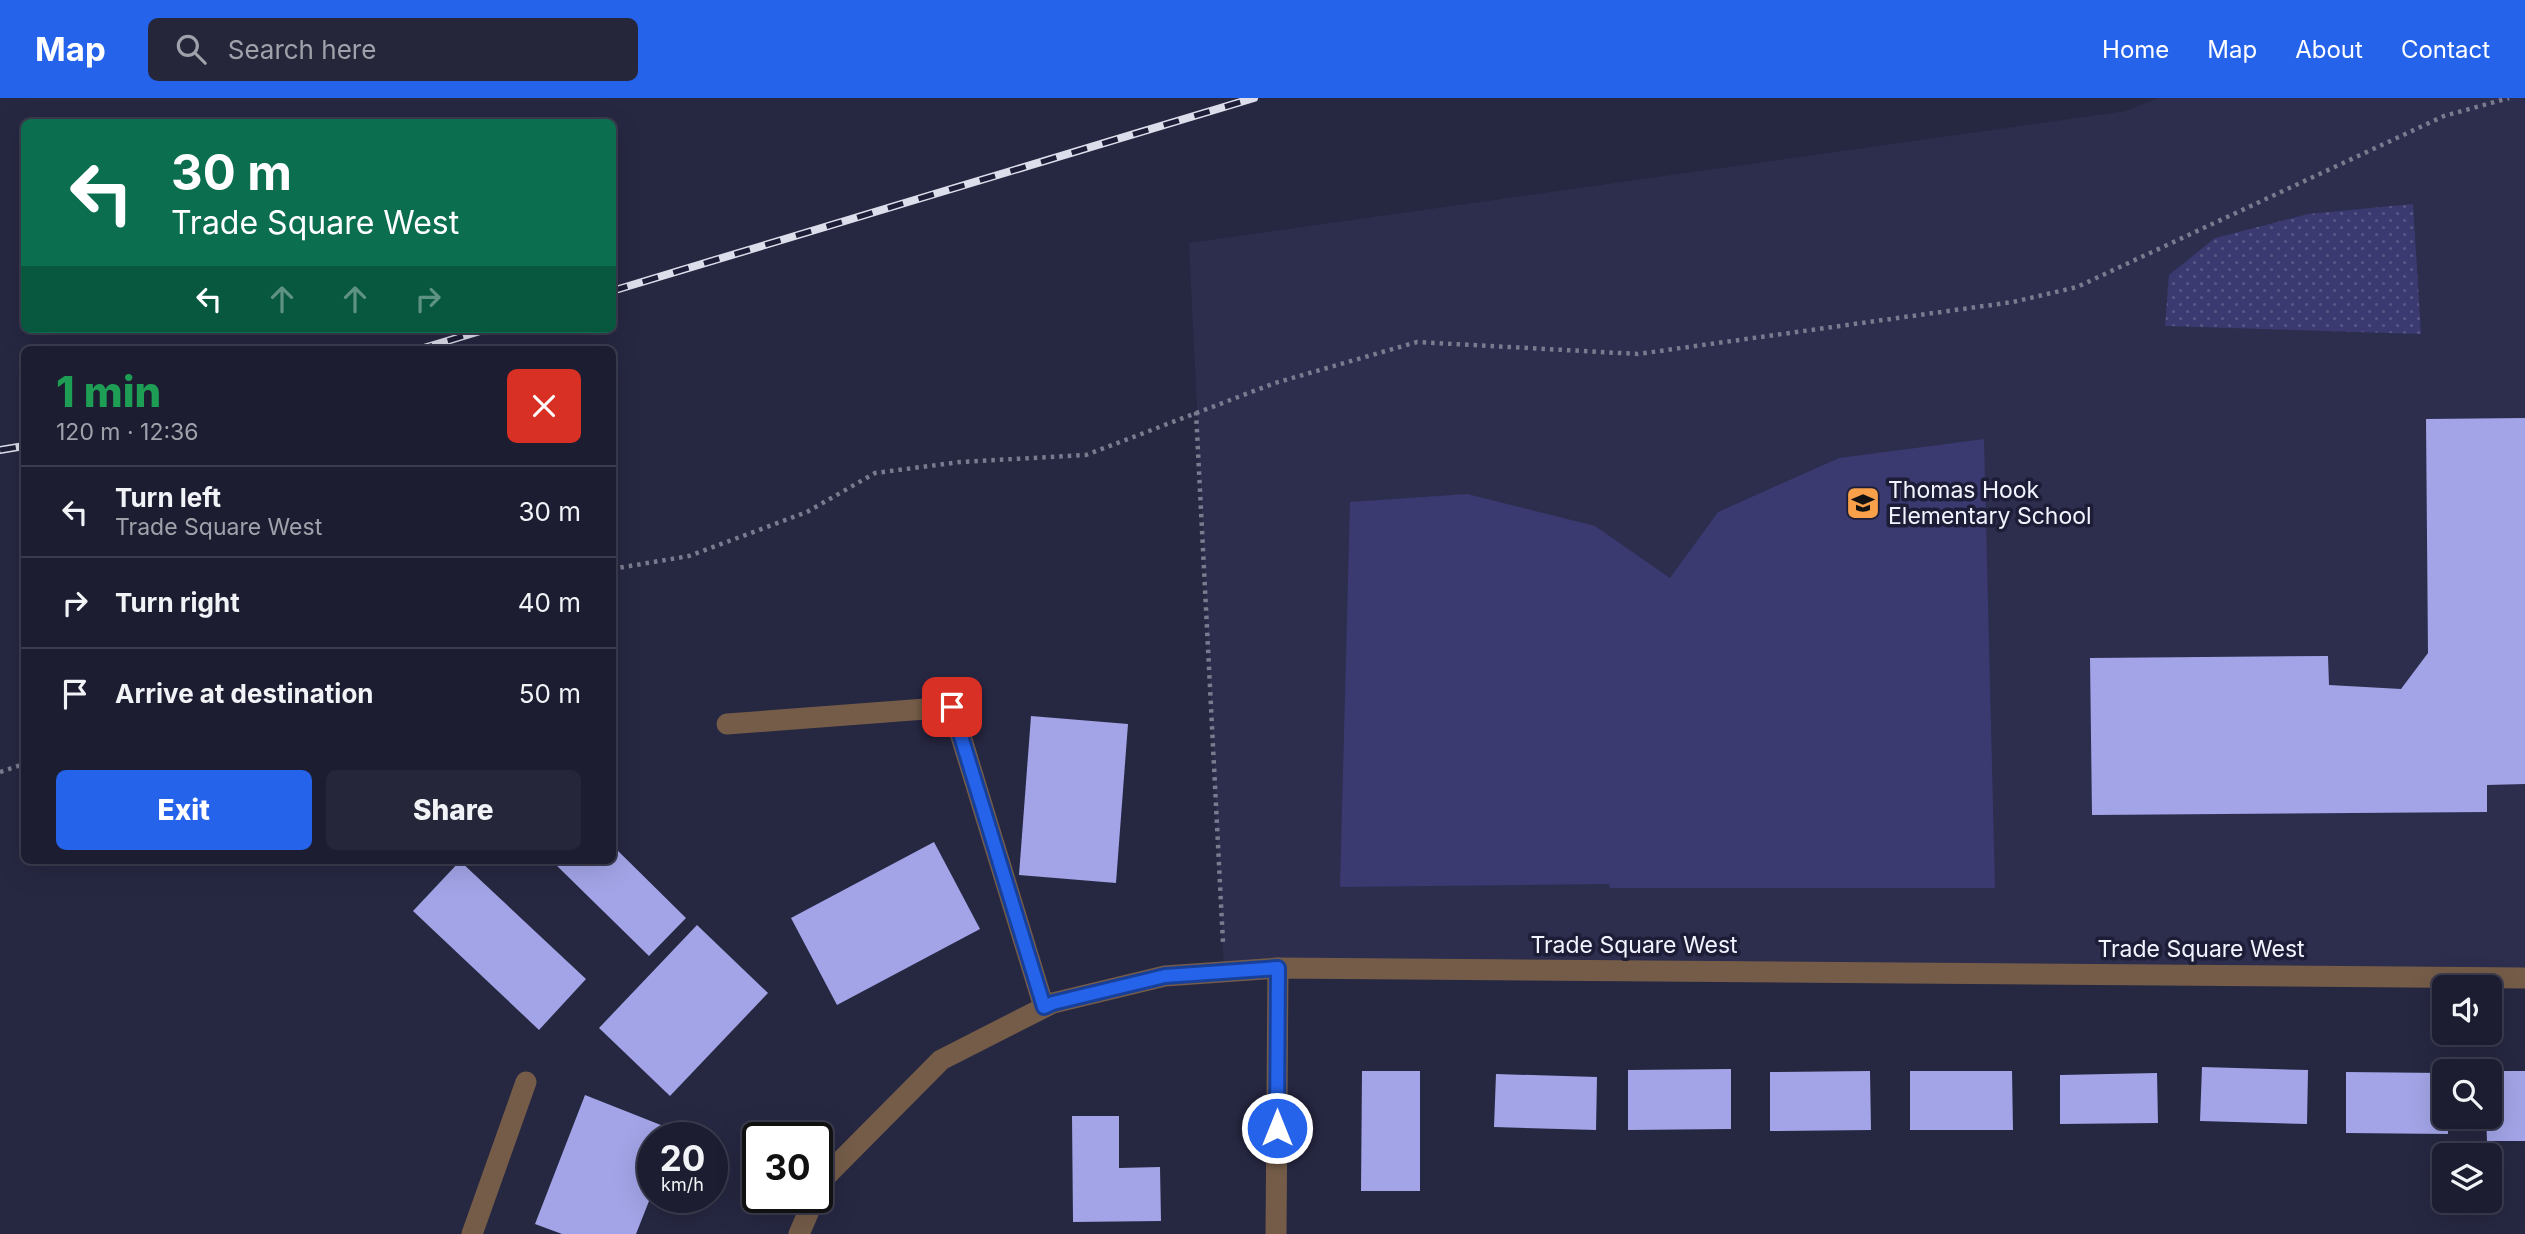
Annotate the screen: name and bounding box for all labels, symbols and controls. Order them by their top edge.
search box [148,18,638,81]
text: Map [35,29,106,69]
icon: search [172,30,210,68]
text: Search here [228,34,376,65]
text: Home [2102,35,2169,64]
text: Map [2207,35,2257,64]
text: About [2295,35,2363,64]
text: Contact [2401,35,2490,64]
text: 30 m [171,143,292,202]
icon: left [56,147,147,238]
text: Trade Square West [171,203,459,242]
icon: left [190,280,228,318]
icon: ahead [263,280,301,318]
icon: ahead [336,280,374,318]
icon: right [409,280,447,318]
text: 1 min [56,366,161,417]
button: close [507,369,581,443]
text: 120 m · 12:36 [56,418,199,446]
place label: Thomas Hook Elementary School [1888,476,2092,530]
text: Turn left [115,482,221,513]
school or university icon: Thomas Hook Elementary School [1844,484,1882,522]
icon: left [56,493,94,531]
text: 30 m [518,496,581,527]
text: Trade Square West [115,513,322,541]
icon: right [56,584,94,622]
text: Turn right [115,587,240,618]
text: 40 m [518,587,581,618]
icon: arrive [56,675,94,713]
pin [922,677,982,737]
text: Arrive at destination [115,678,374,709]
text: 50 m [519,678,581,709]
icon: arrive [933,688,971,726]
button: Exit [56,770,312,850]
button: Share [326,770,581,850]
street label: Trade Square West [1530,931,1738,959]
street label: Trade Square West [2097,935,2305,963]
map controls [2432,975,2502,1213]
button: sound [2432,975,2502,1045]
button: search [2432,1059,2502,1129]
position arrow [1240,1091,1314,1165]
speed limit sign: 30 [742,1122,833,1213]
text: 20 [660,1137,705,1179]
button: layers [2432,1143,2502,1213]
text: km/h [661,1174,704,1195]

